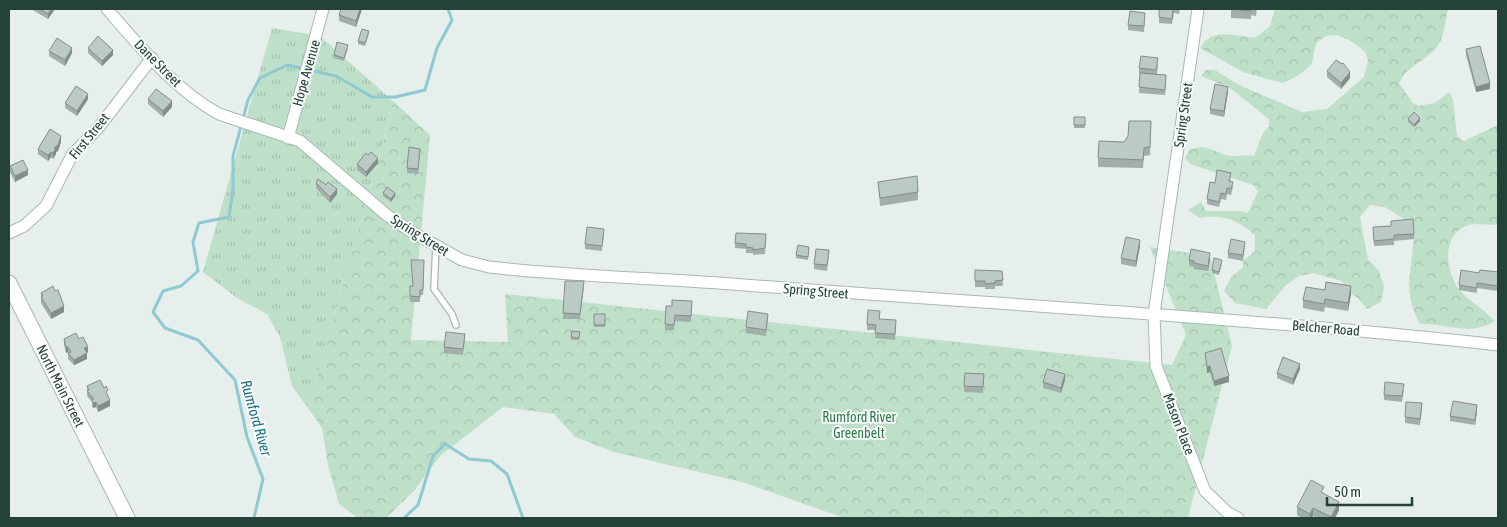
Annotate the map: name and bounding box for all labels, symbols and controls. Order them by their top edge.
street label: Dane Street [131,36,185,90]
street label: Hope Avenue [289,38,323,108]
street label: Spring Street [1171,82,1195,148]
street label: First Street [66,110,112,162]
street label: Spring Street [388,211,452,259]
street label: Spring Street [783,280,849,302]
street label: Belcher Road [1292,317,1360,339]
street label: North Main Street [33,342,88,430]
water label: Rumford River [238,378,276,458]
street label: Mason Place [1160,391,1198,457]
park label: Rumford River Greenbelt [822,409,897,441]
scale bar [1327,474,1412,506]
text: 50 m [1334,483,1361,500]

